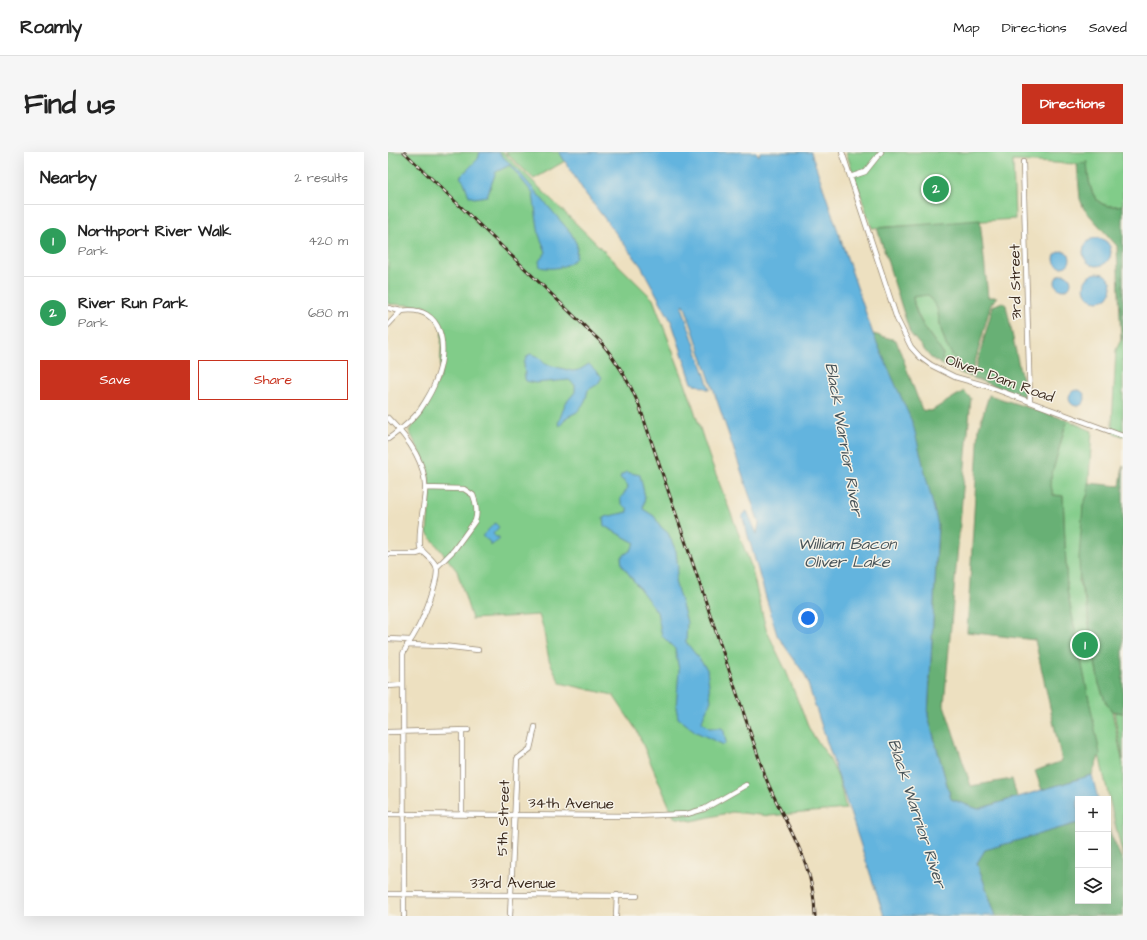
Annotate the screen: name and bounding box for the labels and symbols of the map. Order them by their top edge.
pin: 2 [923,174,949,204]
street label: 3rd Street [1004,244,1027,320]
street label: Oliver Dam Road [943,349,1057,408]
water label: Black Warrior River [820,361,869,520]
water label: William Bacon Oliver Lake [798,533,898,573]
your location [798,608,818,628]
pin: 1 [1072,630,1098,660]
water label: Black Warrior River [883,736,952,893]
street label: 5th Street [492,779,515,857]
street label: 34th Avenue [528,792,614,815]
street label: 33rd Avenue [470,873,556,894]

